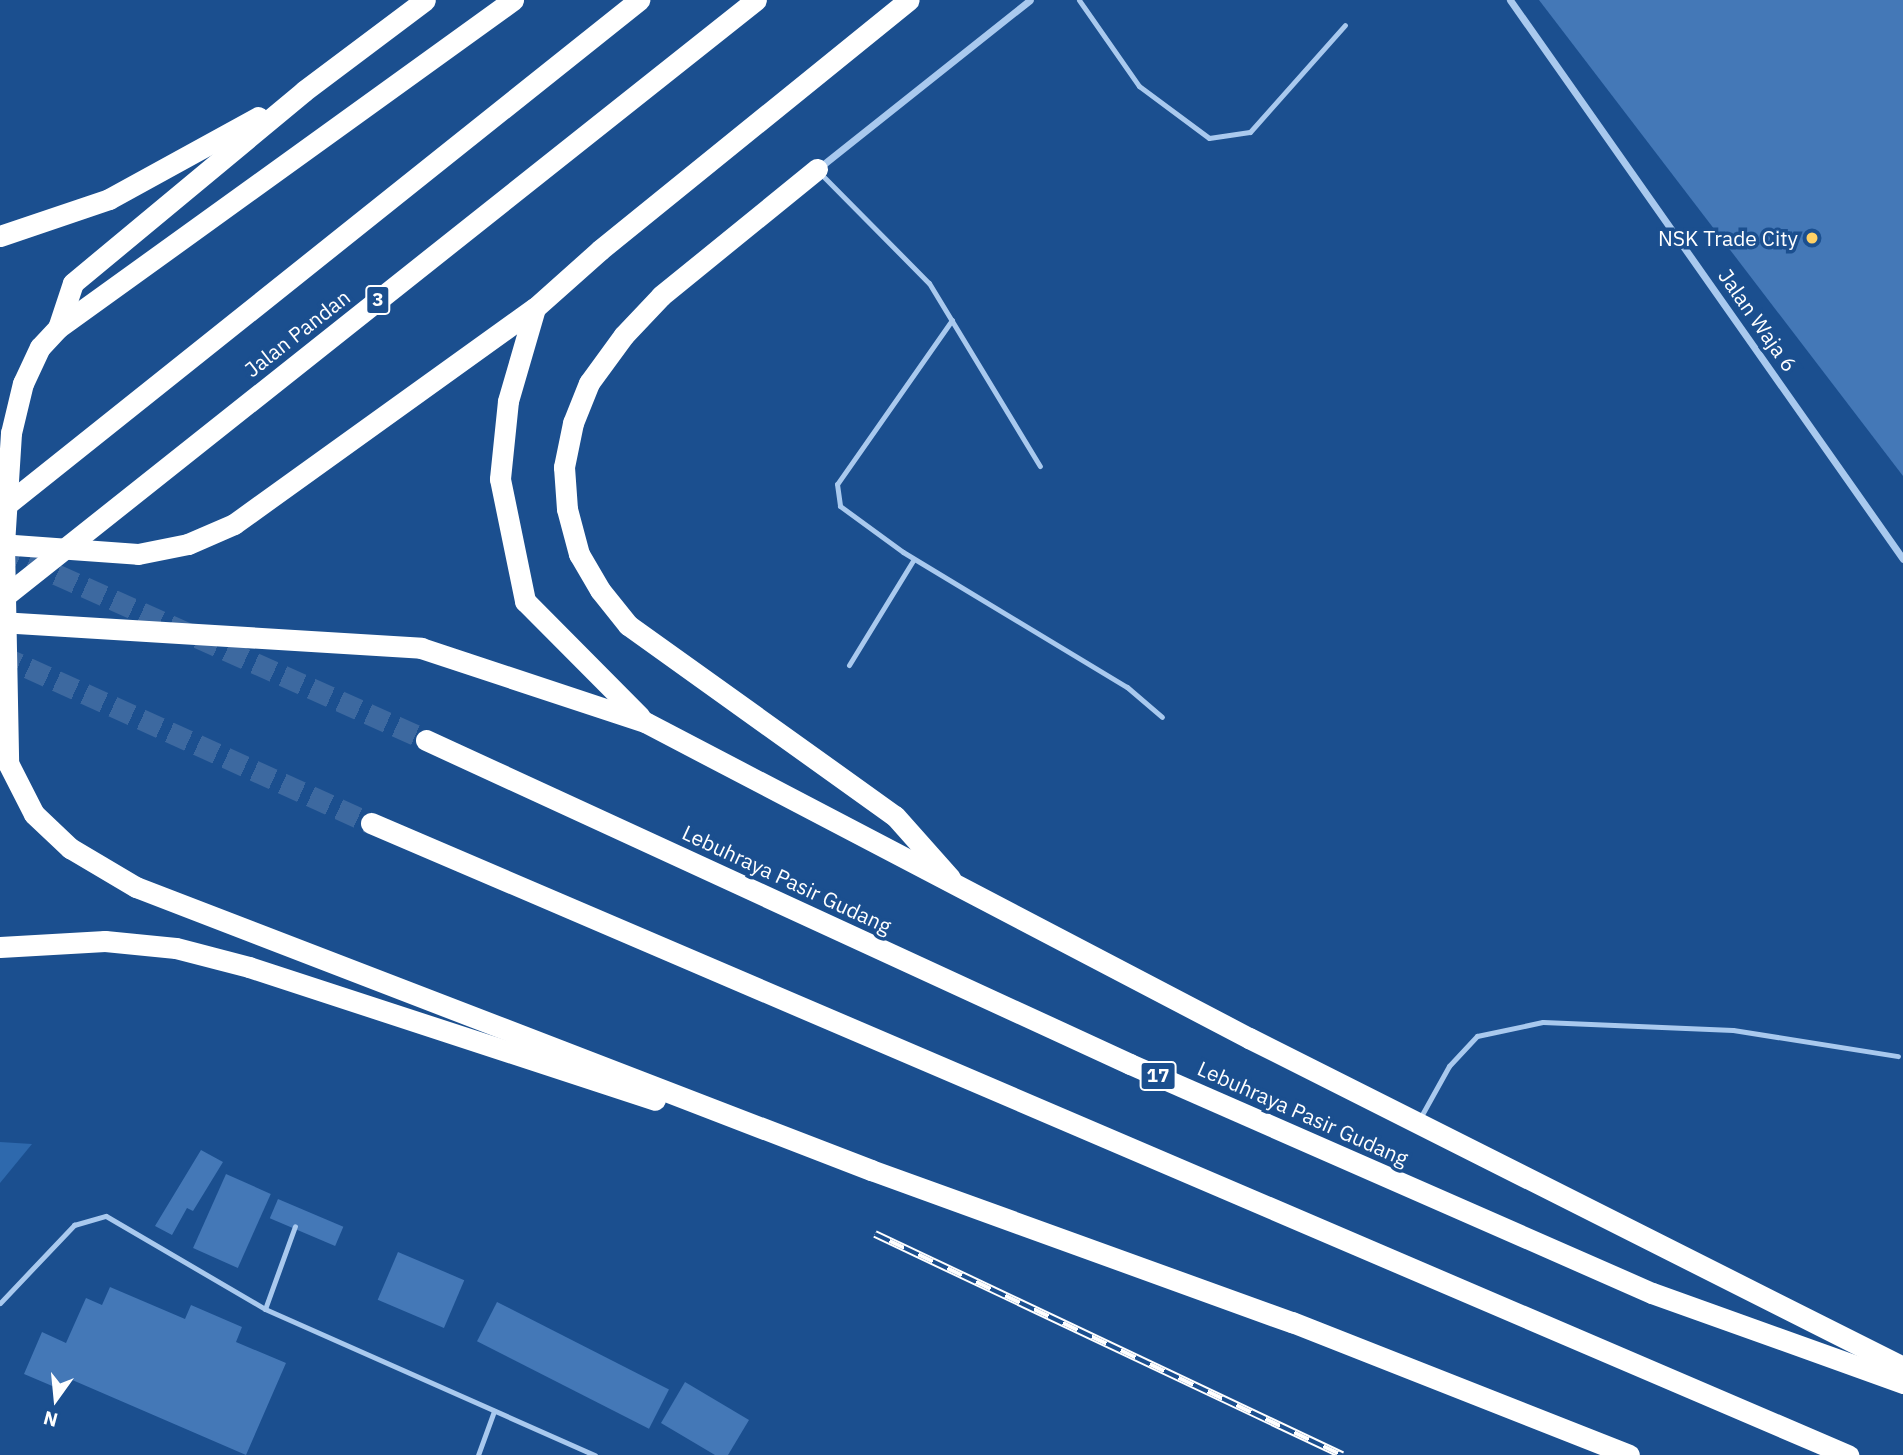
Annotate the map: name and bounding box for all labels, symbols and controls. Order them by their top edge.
place label: NSK Trade City [1658,225,1798,251]
marker: NSK Trade City [1804,230,1820,246]
street label: Jalan Waja 6 [1713,264,1803,376]
street label: Jalan Pandan [239,284,355,382]
road number: 3 [364,284,392,316]
street label: Lebuhraya Pasir Gudang [678,819,896,939]
street label: Lebuhraya Pasir Gudang [1194,1055,1412,1171]
road number: 17 [1139,1060,1177,1092]
north arrow [21,1364,91,1434]
text: N [41,1406,60,1433]

